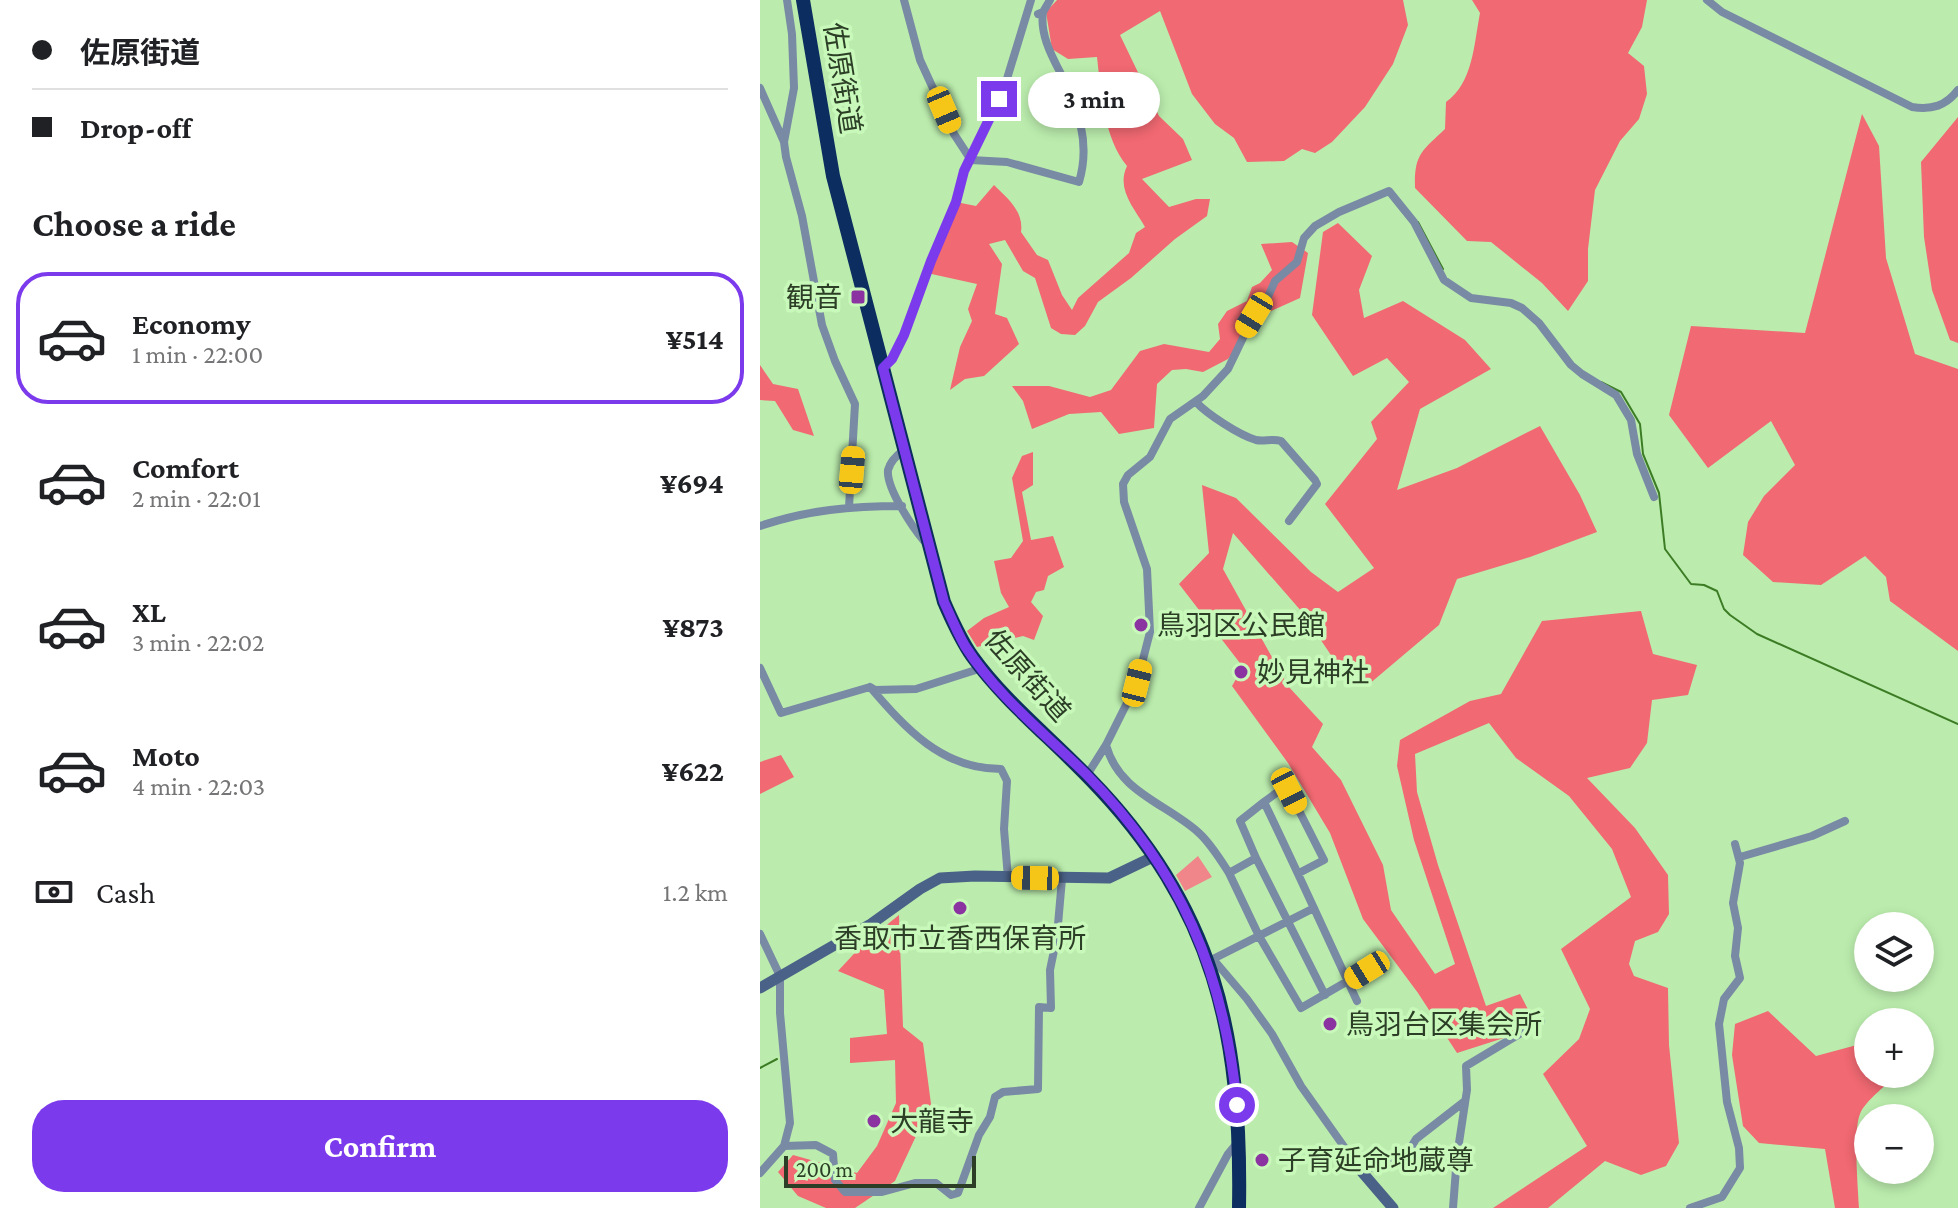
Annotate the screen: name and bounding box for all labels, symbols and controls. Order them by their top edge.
street label: 佐原街道 [818,20,867,136]
text: 佐原街道 [80,36,200,69]
callout: 3 min [1027,71,1159,127]
route end [981,81,1017,117]
car [924,83,964,137]
text: 3 min [1063,85,1125,114]
text: Drop-off [80,111,191,144]
text: Choose a ride [32,204,236,244]
place label: 観音 [786,282,842,313]
marker: 観音 [849,288,867,306]
car [1231,288,1277,342]
icon: car [36,302,108,374]
text: Economy [132,307,251,340]
text: ¥514 [666,322,724,355]
text: 1 min · 22:00 [132,340,263,369]
car [838,445,866,495]
icon: car [36,446,108,518]
text: Comfort [132,451,239,484]
text: ¥694 [660,466,724,499]
text: 2 min · 22:01 [132,484,261,513]
icon: car [36,590,108,662]
text: XL [132,595,166,628]
text: ¥873 [663,610,724,643]
place label: 鳥羽区公民館 [1157,610,1325,641]
marker: 鳥羽区公民館 [1132,616,1150,634]
street label: 佐原街道 [979,623,1077,727]
text: 3 min · 22:02 [132,628,264,657]
car [1120,657,1154,709]
place label: 妙見神社 [1257,657,1369,688]
marker: 妙見神社 [1232,663,1250,681]
icon: car [36,734,108,806]
text: Moto [132,739,200,772]
text: ¥622 [662,754,724,787]
car [1267,764,1311,818]
text: 4 min · 22:03 [132,772,265,801]
car [1011,866,1059,890]
icon: cash [32,870,76,914]
text: Cash [96,876,155,909]
text: 1.2 km [663,878,728,907]
marker: 香取市立香西保育所 [951,899,969,917]
map controls [1854,912,1934,1184]
button: layers [1854,912,1934,992]
place label: 香取市立香西保育所 [834,923,1086,954]
car [1340,947,1394,993]
button: + [1854,1008,1934,1088]
place label: 鳥羽台区集会所 [1346,1009,1542,1040]
marker: 鳥羽台区集会所 [1321,1015,1339,1033]
route start [1219,1087,1255,1123]
button: Confirm [32,1100,728,1192]
button: − [1854,1104,1934,1184]
place label: 大龍寺 [890,1106,974,1137]
marker: 大龍寺 [865,1112,883,1130]
place label: 子育延命地蔵尊 [1278,1145,1474,1176]
marker: 子育延命地蔵尊 [1253,1151,1271,1169]
scale bar [784,1152,976,1188]
text: 200 m [796,1157,853,1182]

